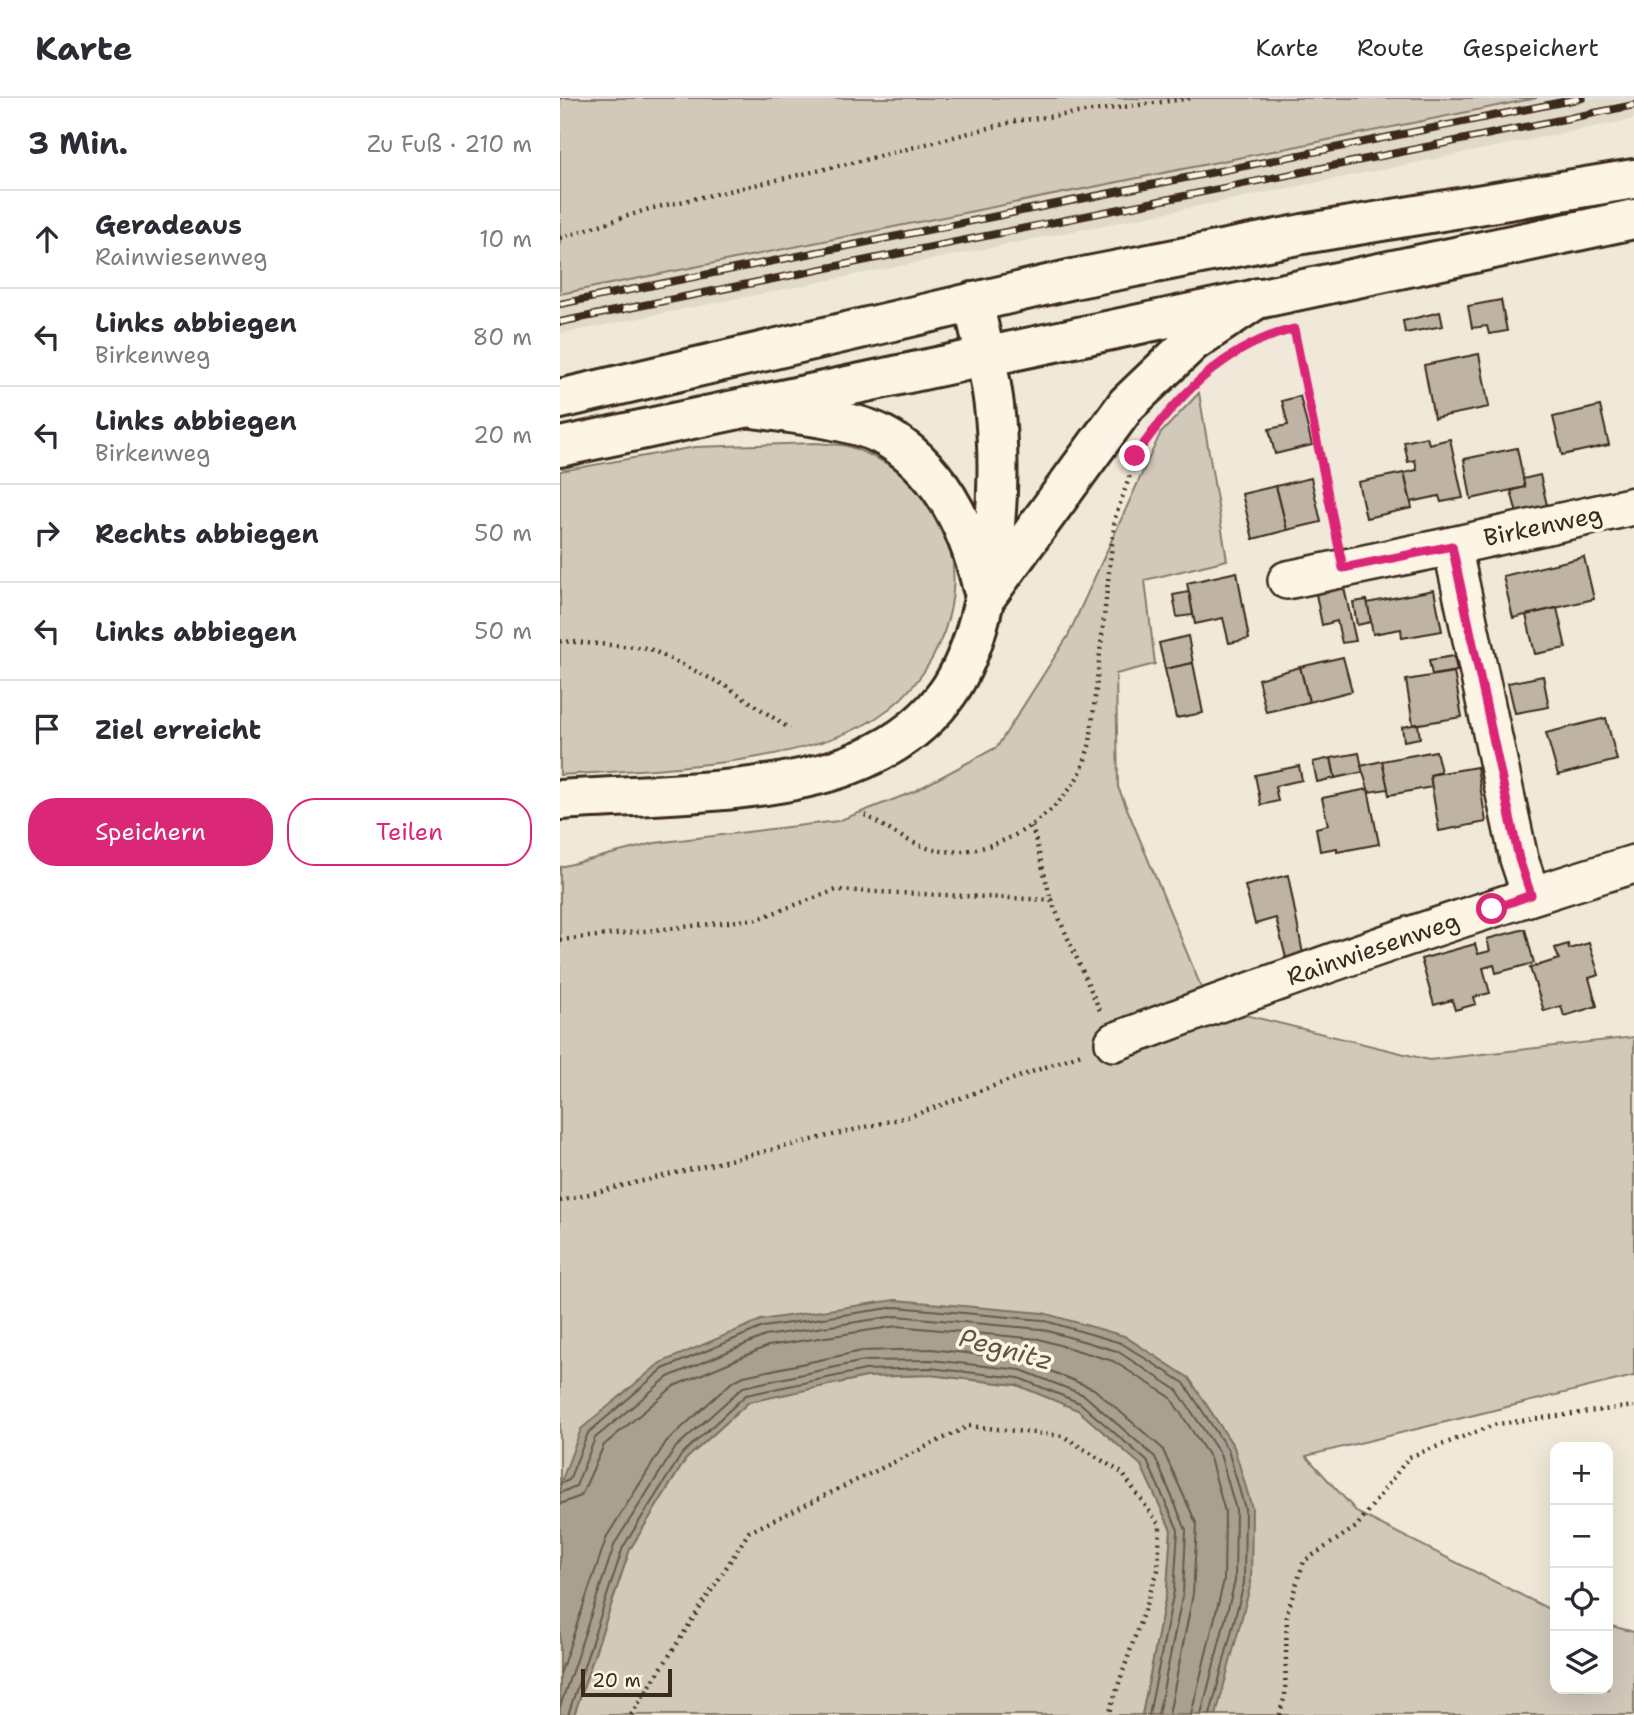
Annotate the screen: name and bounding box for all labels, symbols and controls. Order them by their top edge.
text: Karte [35,26,132,71]
text: Karte [1255,32,1319,64]
text: Route [1357,32,1424,64]
text: Gespeichert [1462,32,1599,64]
text: 3 Min. [28,123,128,164]
text: Zu Fuß · 210 m [367,129,532,159]
text: Geradeaus [95,207,242,242]
icon: ahead [28,220,66,258]
text: 10 m [479,224,532,254]
text: Rainwiesenweg [95,242,267,272]
text: Links abbiegen [95,305,297,340]
icon: left [28,318,66,356]
text: 80 m [473,322,532,352]
text: Birkenweg [95,340,210,370]
text: Links abbiegen [95,403,297,438]
icon: left [28,416,66,454]
text: 20 m [473,420,532,450]
text: Birkenweg [95,438,210,468]
route end [1119,440,1150,471]
street label: Birkenweg [1481,498,1605,554]
icon: right [28,514,66,552]
text: Rechts abbiegen [95,516,319,551]
text: 50 m [474,518,532,548]
icon: left [28,612,66,650]
text: Links abbiegen [95,614,297,649]
text: 50 m [474,616,532,646]
icon: arrive [28,710,66,748]
text: Ziel erreicht [95,712,261,747]
button: Speichern [28,798,273,866]
button: Teilen [287,798,532,866]
route start [1476,893,1507,924]
street label: Rainwiesenweg [1283,905,1463,993]
water label: Pegnitz [956,1319,1057,1378]
map controls [1550,1442,1613,1694]
button: + [1550,1442,1613,1505]
button: − [1550,1505,1613,1568]
button: locate [1550,1568,1613,1631]
button: layers [1550,1631,1613,1694]
scale bar [581,1666,672,1698]
text: 20 m [592,1668,641,1693]

